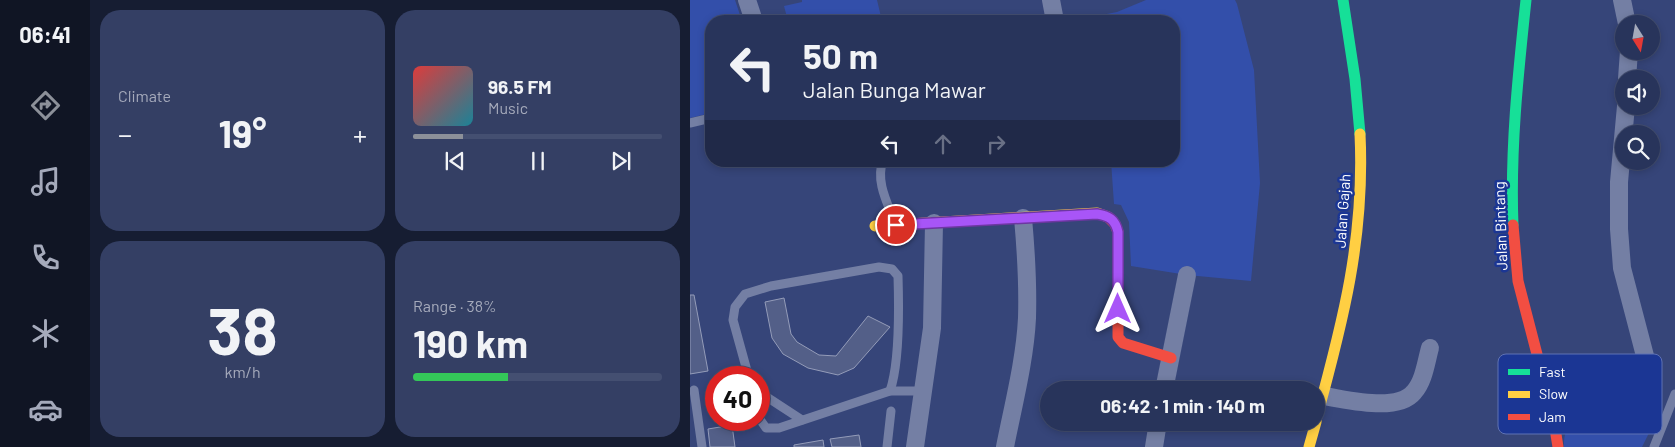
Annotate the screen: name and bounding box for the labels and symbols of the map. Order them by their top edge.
north arrow [1615,15,1660,60]
street label: Jalan Gajah [1330,173,1354,249]
street label: Jalan Bintang [1489,181,1511,271]
pin [875,204,917,246]
position arrow [1091,282,1143,334]
legend [1498,354,1662,434]
text: Fast [1539,363,1565,380]
speed limit sign: 40 [705,366,770,431]
text: Slow [1539,385,1568,402]
text: Jam [1539,408,1566,425]

